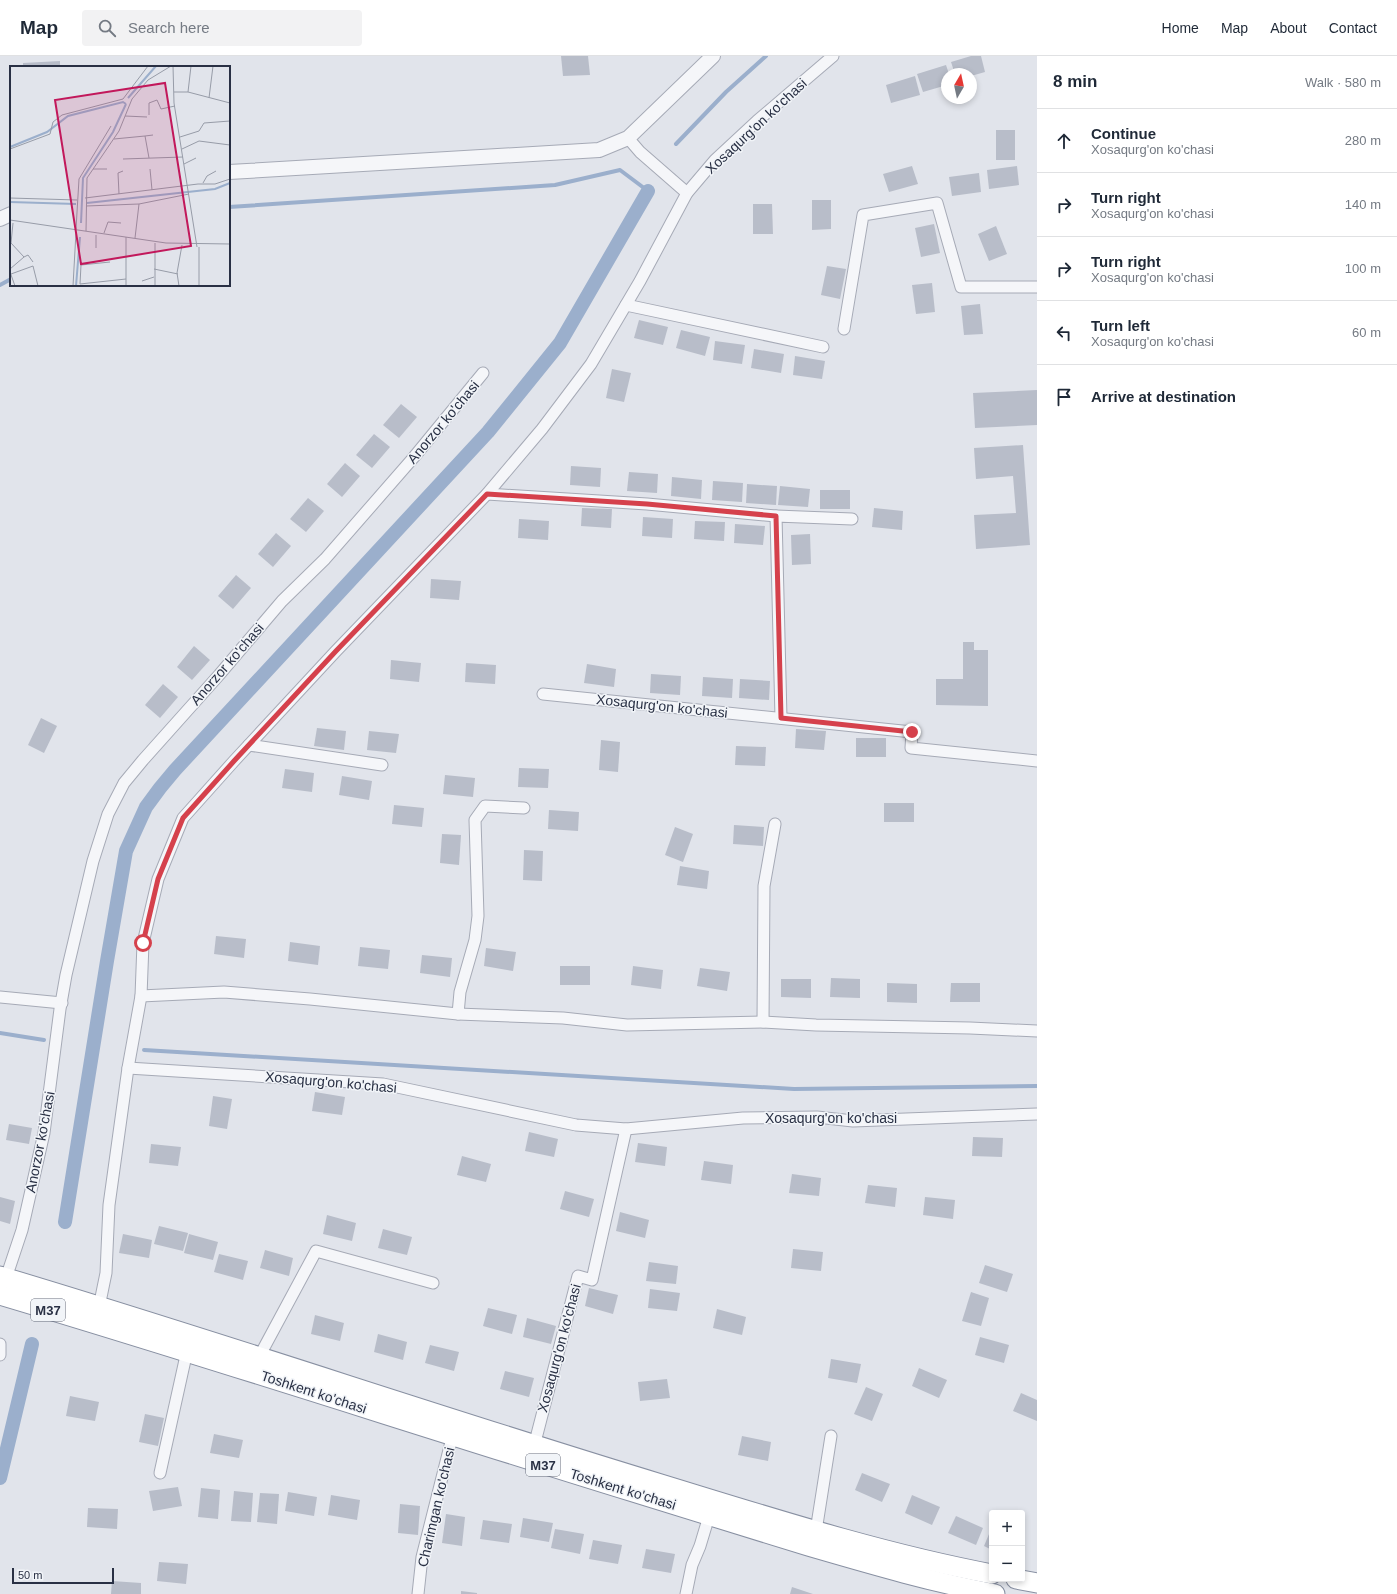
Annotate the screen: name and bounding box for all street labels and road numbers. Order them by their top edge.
street label: Xosaqurg'on ko'chasi [702,75,810,177]
street label: Anorzor ko'chasi [404,377,482,467]
street label: Anorzor ko'chasi [187,620,267,708]
street label: Xosaqurg'on ko'chasi [595,691,729,721]
street label: Xosaqurg'on ko'chasi [264,1068,398,1096]
street label: Anorzor ko'chasi [22,1090,58,1194]
street label: Xosaqurg'on ko'chasi [765,1110,897,1126]
street label: Xosaqurg'on ko'chasi [534,1282,584,1414]
road number: M37 [31,1299,65,1321]
street label: Toshkent ko'chasi [259,1367,369,1417]
street label: Charimgan ko'chasi [414,1446,458,1568]
road number: M37 [526,1454,560,1476]
street label: Toshkent ko'chasi [568,1465,678,1513]

